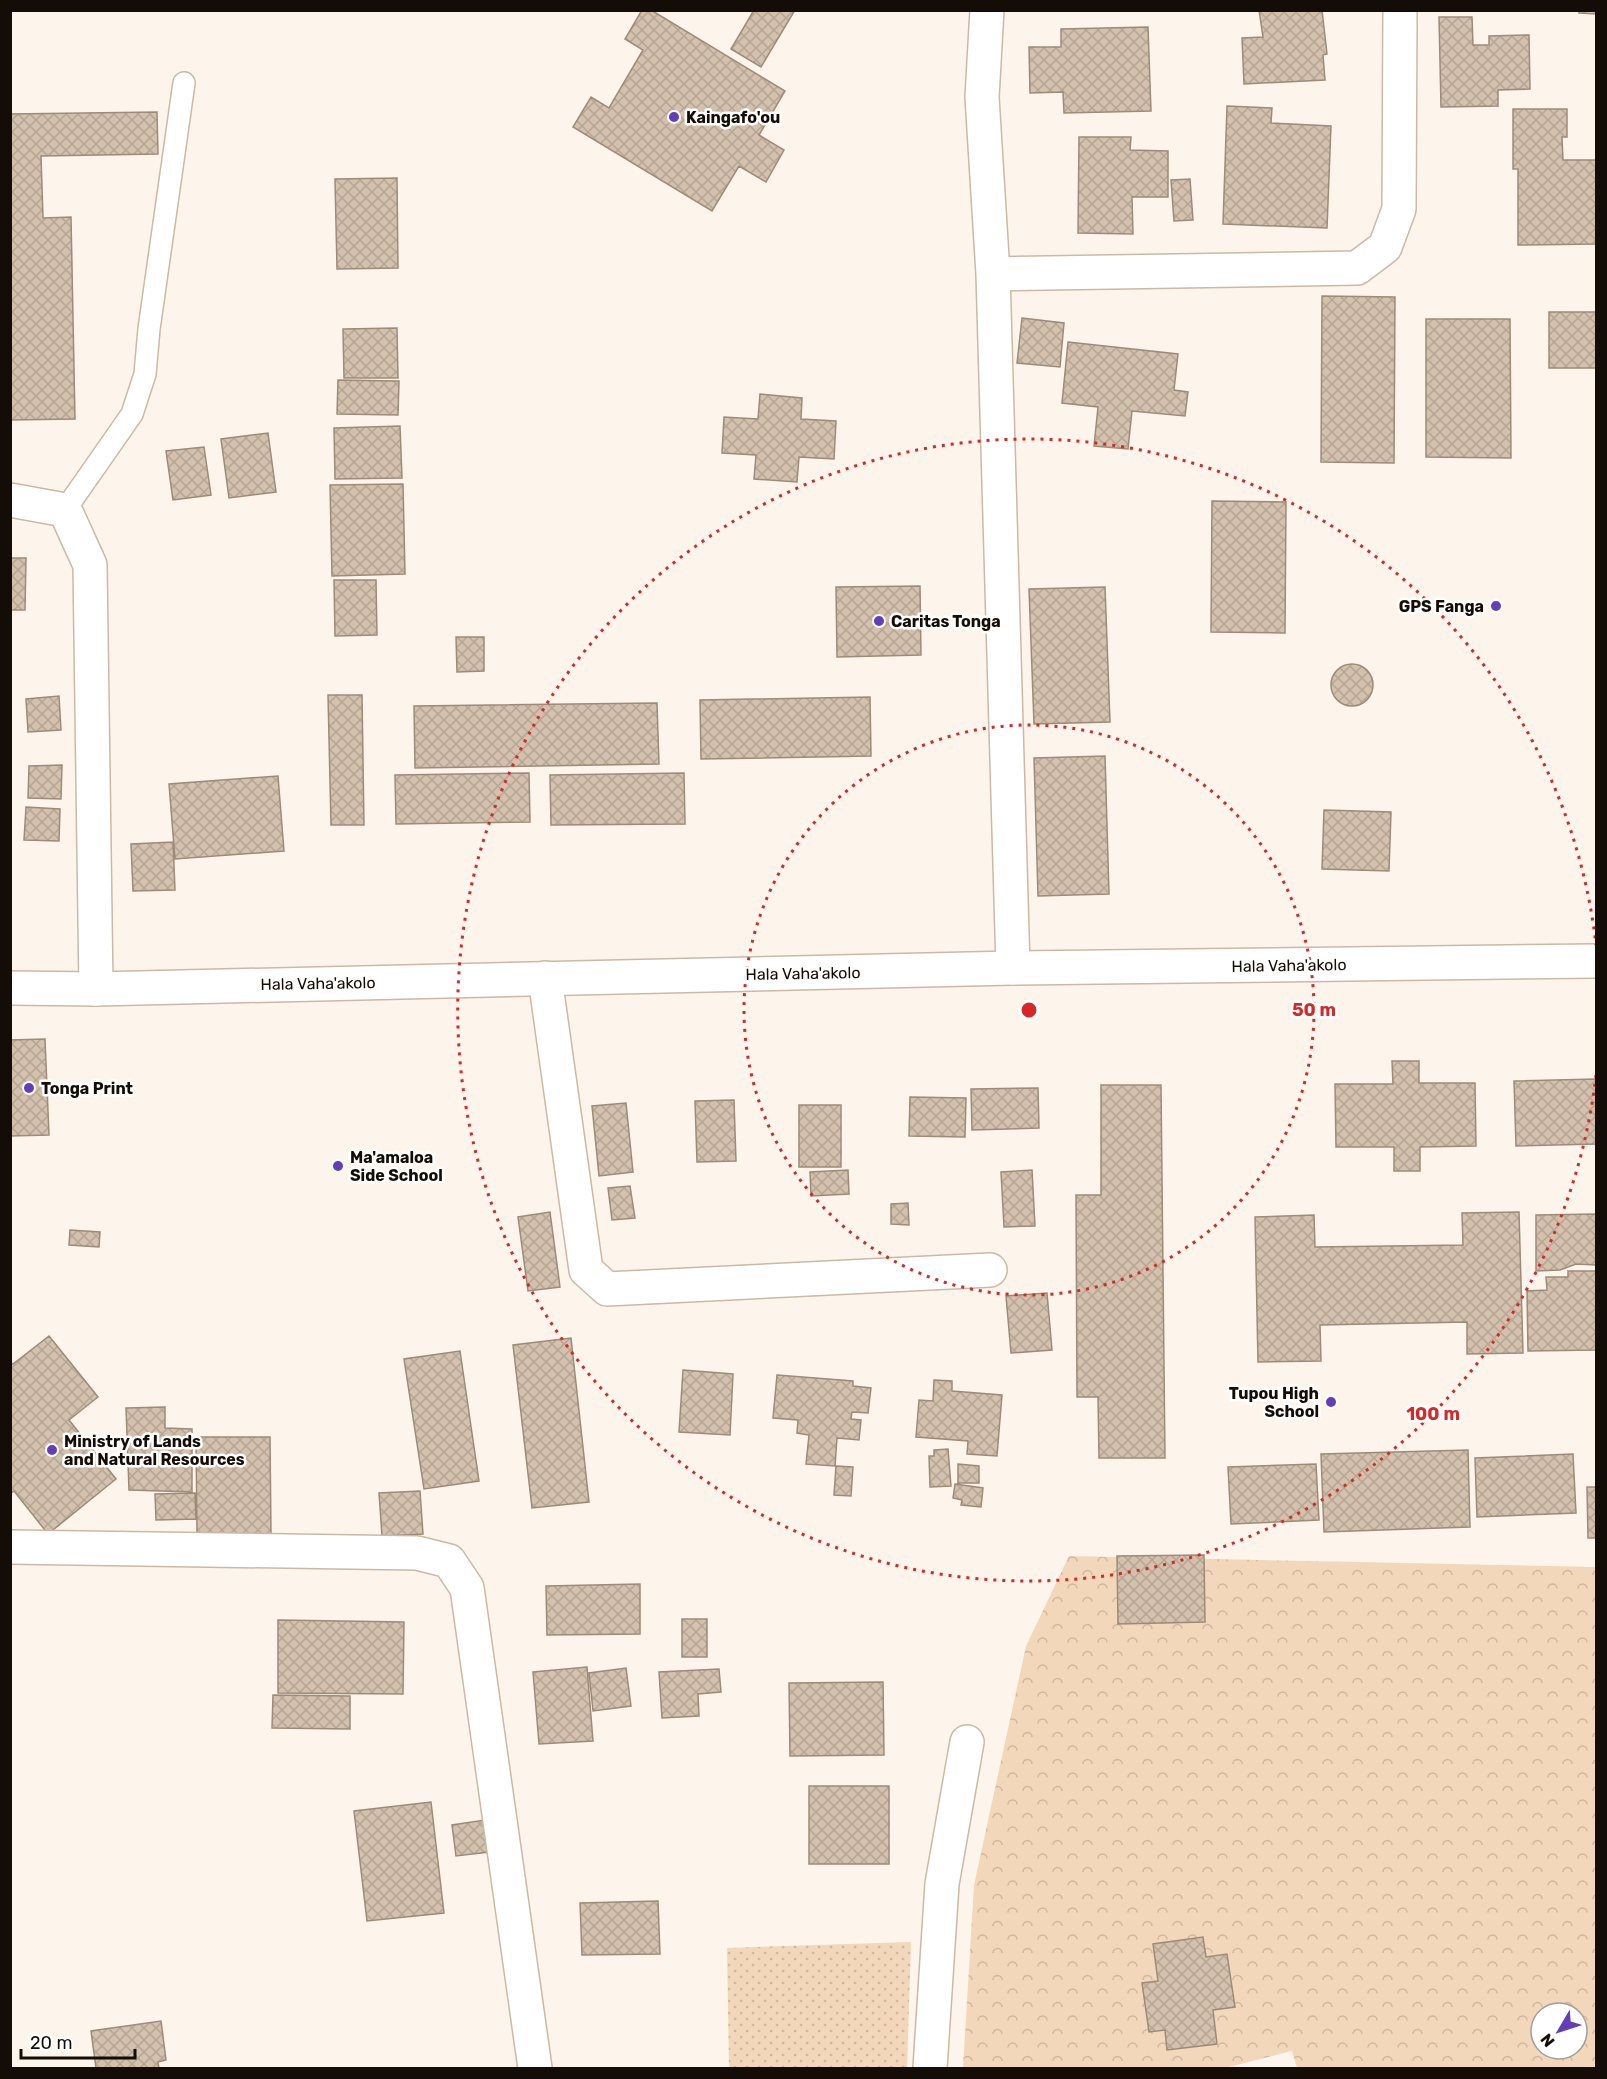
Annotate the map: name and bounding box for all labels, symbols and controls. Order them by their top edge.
place label: Kaingafo'ou [686,108,780,127]
marker: Kaingafo'ou [667,110,681,124]
place label: GPS Fanga [1399,597,1484,616]
marker: GPS Fanga [1489,599,1503,613]
place label: Caritas Tonga [891,612,1001,631]
marker: Caritas Tonga [872,614,886,628]
street label: Hala Vaha'akolo [1231,955,1347,976]
street label: Hala Vaha'akolo [745,963,861,984]
street label: Hala Vaha'akolo [260,973,376,994]
text: 50 m [1292,999,1336,1021]
centre of rings [1019,1000,1039,1020]
place label: Tonga Print [41,1079,134,1098]
marker: Tonga Print [22,1081,36,1095]
place label: Ma'amaloa Side School [350,1148,443,1185]
marker: Ma'amaloa Side School [331,1159,345,1173]
place label: Tupou High School [1229,1384,1319,1421]
marker: Tupou High School [1324,1395,1338,1409]
text: 100 m [1406,1403,1460,1425]
place label: Ministry of Lands and Natural Resources [64,1432,245,1469]
marker: Ministry of Lands and Natural Resources [45,1443,59,1457]
north arrow [1529,2001,1589,2061]
scale bar [21,2022,135,2060]
text: N [1537,2030,1559,2051]
text: 20 m [30,2032,72,2054]

